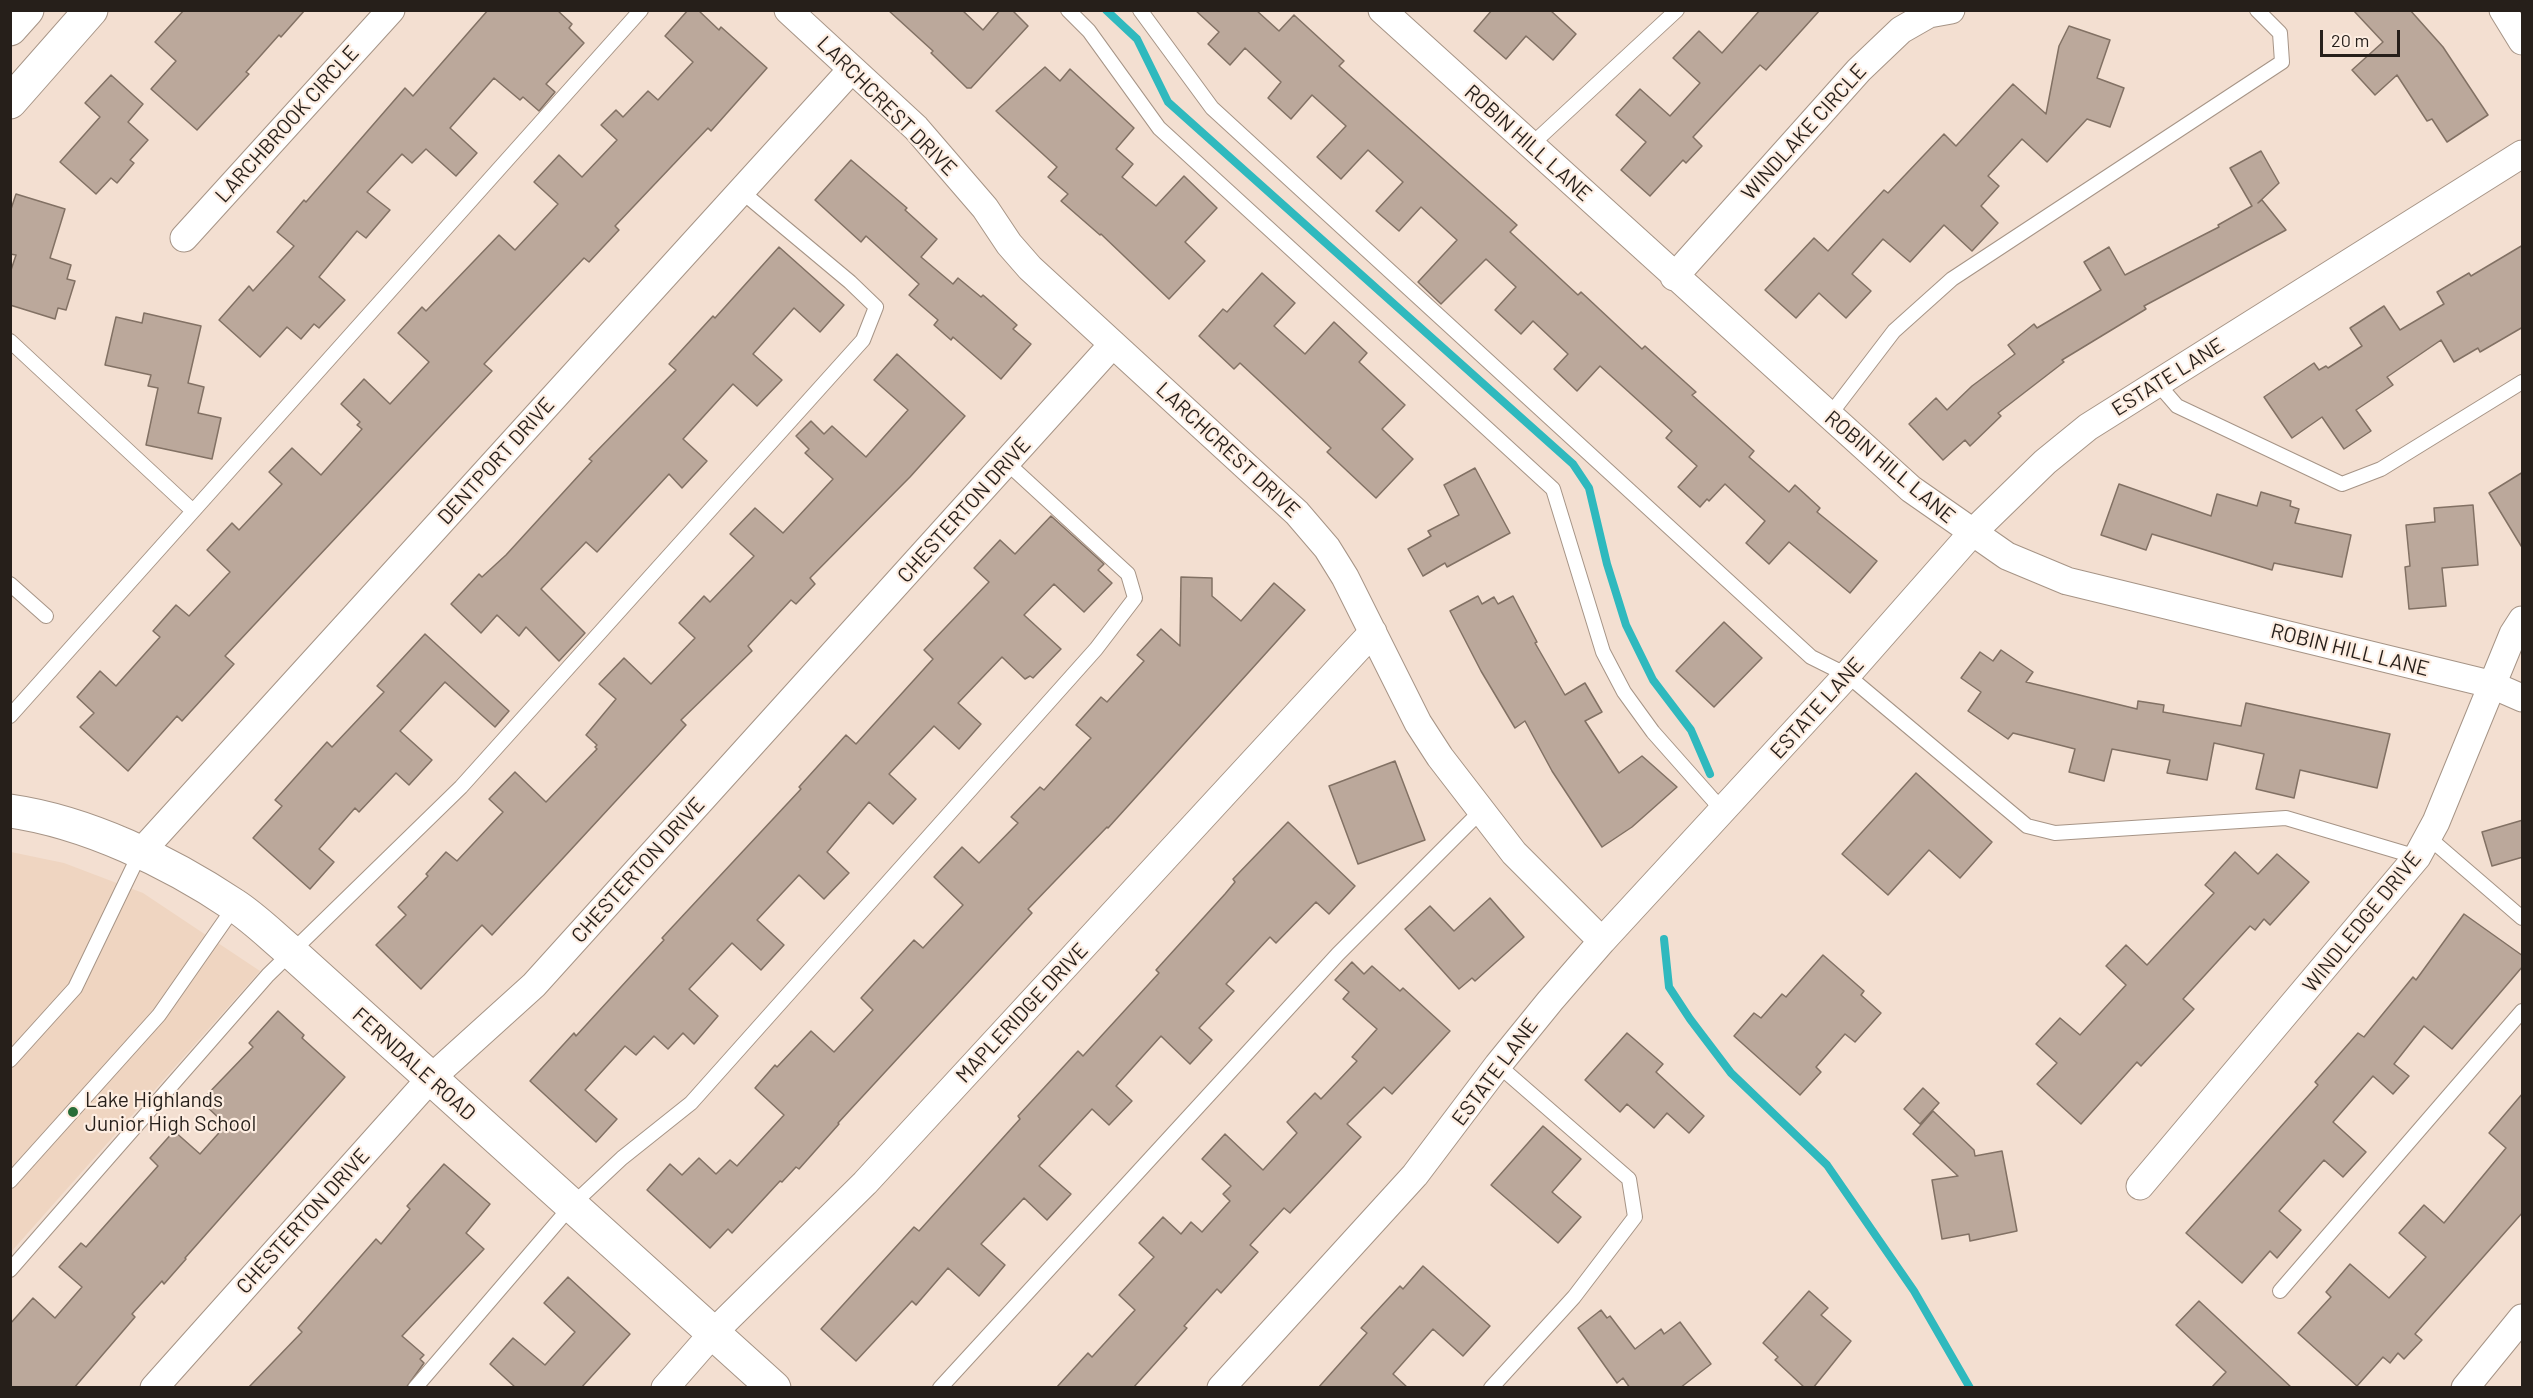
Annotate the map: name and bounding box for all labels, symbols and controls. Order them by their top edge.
scale bar [2323,18,2402,56]
text: 20 m [2331,29,2369,51]
street label: LARCHCREST DRIVE [812,31,962,181]
street label: LARCHBROOK CIRCLE [210,40,364,208]
street label: WINDLAKE CIRCLE [1736,59,1872,205]
street label: ROBIN HILL LANE [1459,79,1597,207]
street label: ESTATE LANE [2107,332,2229,422]
street label: LARCHCREST DRIVE [1151,377,1305,523]
street label: DENTPORT DRIVE [432,392,560,530]
street label: ROBIN HILL LANE [1820,405,1960,529]
street label: CHESTERTON DRIVE [892,432,1036,588]
street label: ROBIN HILL LANE [2268,618,2432,682]
street label: ESTATE LANE [1765,652,1869,764]
street label: CHESTERTON DRIVE [566,792,710,948]
street label: WINDLEDGE DRIVE [2297,846,2427,998]
street label: MAPLERIDGE DRIVE [951,938,1093,1088]
street label: FERNDALE ROAD [347,1002,481,1126]
street label: ESTATE LANE [1447,1013,1543,1131]
place label: Lake Highlands Junior High School [85,1087,256,1137]
marker: Lake Highlands Junior High School [66,1105,80,1119]
street label: CHESTERTON DRIVE [231,1143,375,1299]

